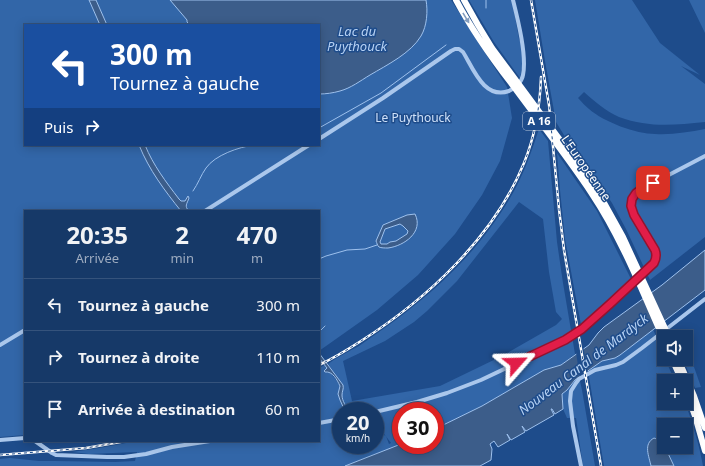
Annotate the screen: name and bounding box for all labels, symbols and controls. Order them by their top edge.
one-way arrow [463,12,470,24]
water label: Lac du Puythouck [327,22,388,55]
text: 300 m [110,35,193,73]
icon: left [44,40,96,92]
text: Tournez à gauche [110,71,259,95]
park label: Le Puythouck [375,109,451,126]
road number: A 16 [523,112,555,130]
icon: right [81,116,103,138]
text: Puis [44,117,73,137]
street label: L'Européenne [557,131,615,204]
pin [636,166,670,200]
icon: arrive [642,172,664,194]
text: 20:35 [66,218,128,251]
text: 2 [175,218,189,251]
text: 470 [236,218,278,251]
text: Arrivée [75,249,119,267]
text: min [170,249,194,267]
text: m [251,249,263,267]
icon: left [44,294,66,316]
text: Tournez à gauche [78,295,209,315]
text: 300 m [256,295,300,315]
water label: Nouveau Canal de Mardyck [514,309,652,419]
map controls [657,330,693,454]
button: sound [657,330,693,366]
position arrow [495,342,537,384]
icon: right [44,346,66,368]
text: Tournez à droite [78,347,199,367]
text: 110 m [256,347,300,367]
button: + [657,374,693,410]
icon: arrive [44,398,66,420]
text: Arrivée à destination [78,399,235,419]
text: 60 m [265,399,300,419]
speed limit sign: 30 [392,402,444,454]
text: 20 [347,409,369,436]
button: − [657,418,693,454]
text: km/h [346,431,370,445]

